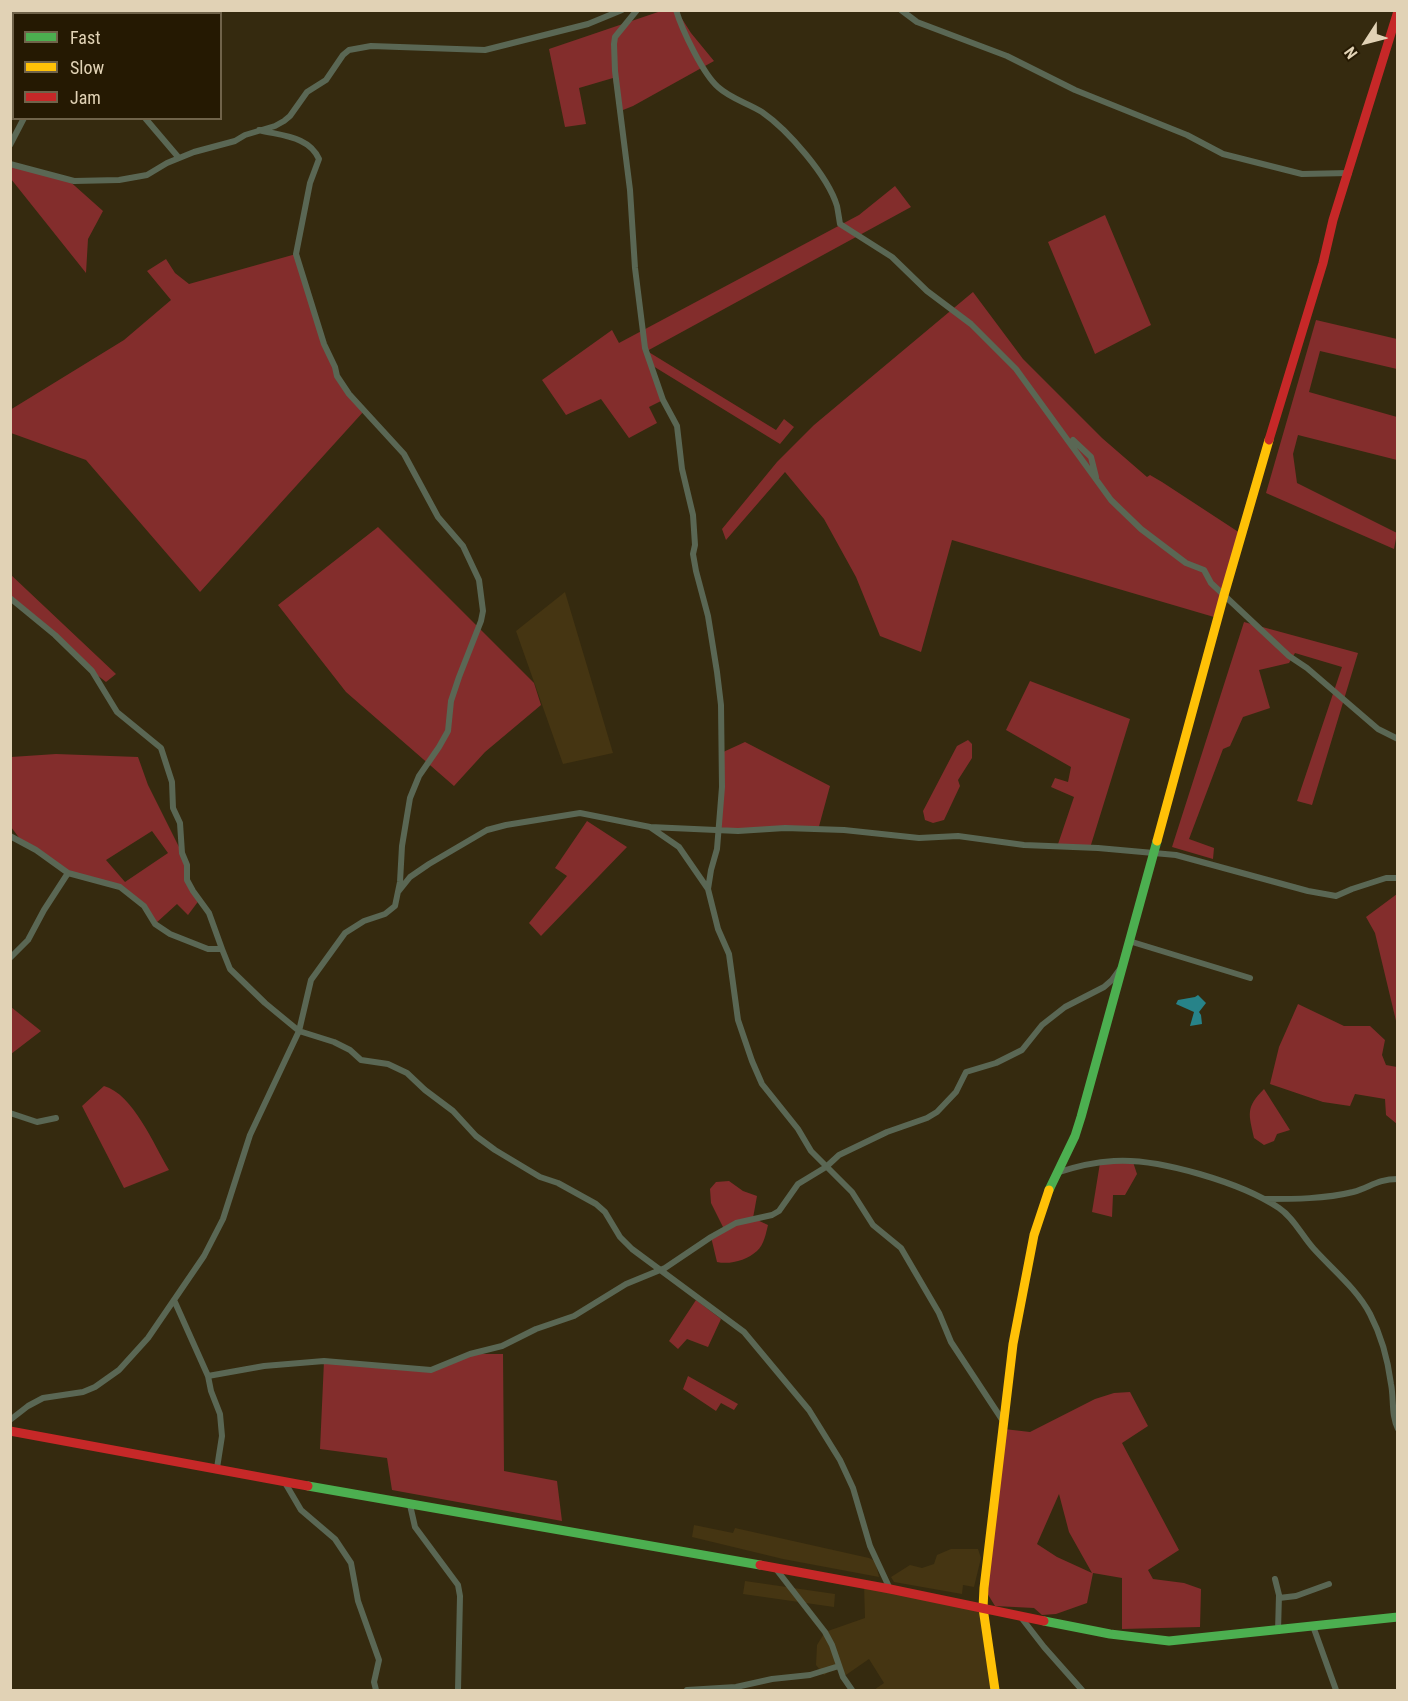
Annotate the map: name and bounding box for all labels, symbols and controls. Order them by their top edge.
legend [12,12,222,120]
north arrow [1336,12,1396,72]
text: Fast [70,27,101,48]
text: N [1340,43,1362,62]
text: Slow [70,57,104,78]
text: Jam [70,87,101,108]

